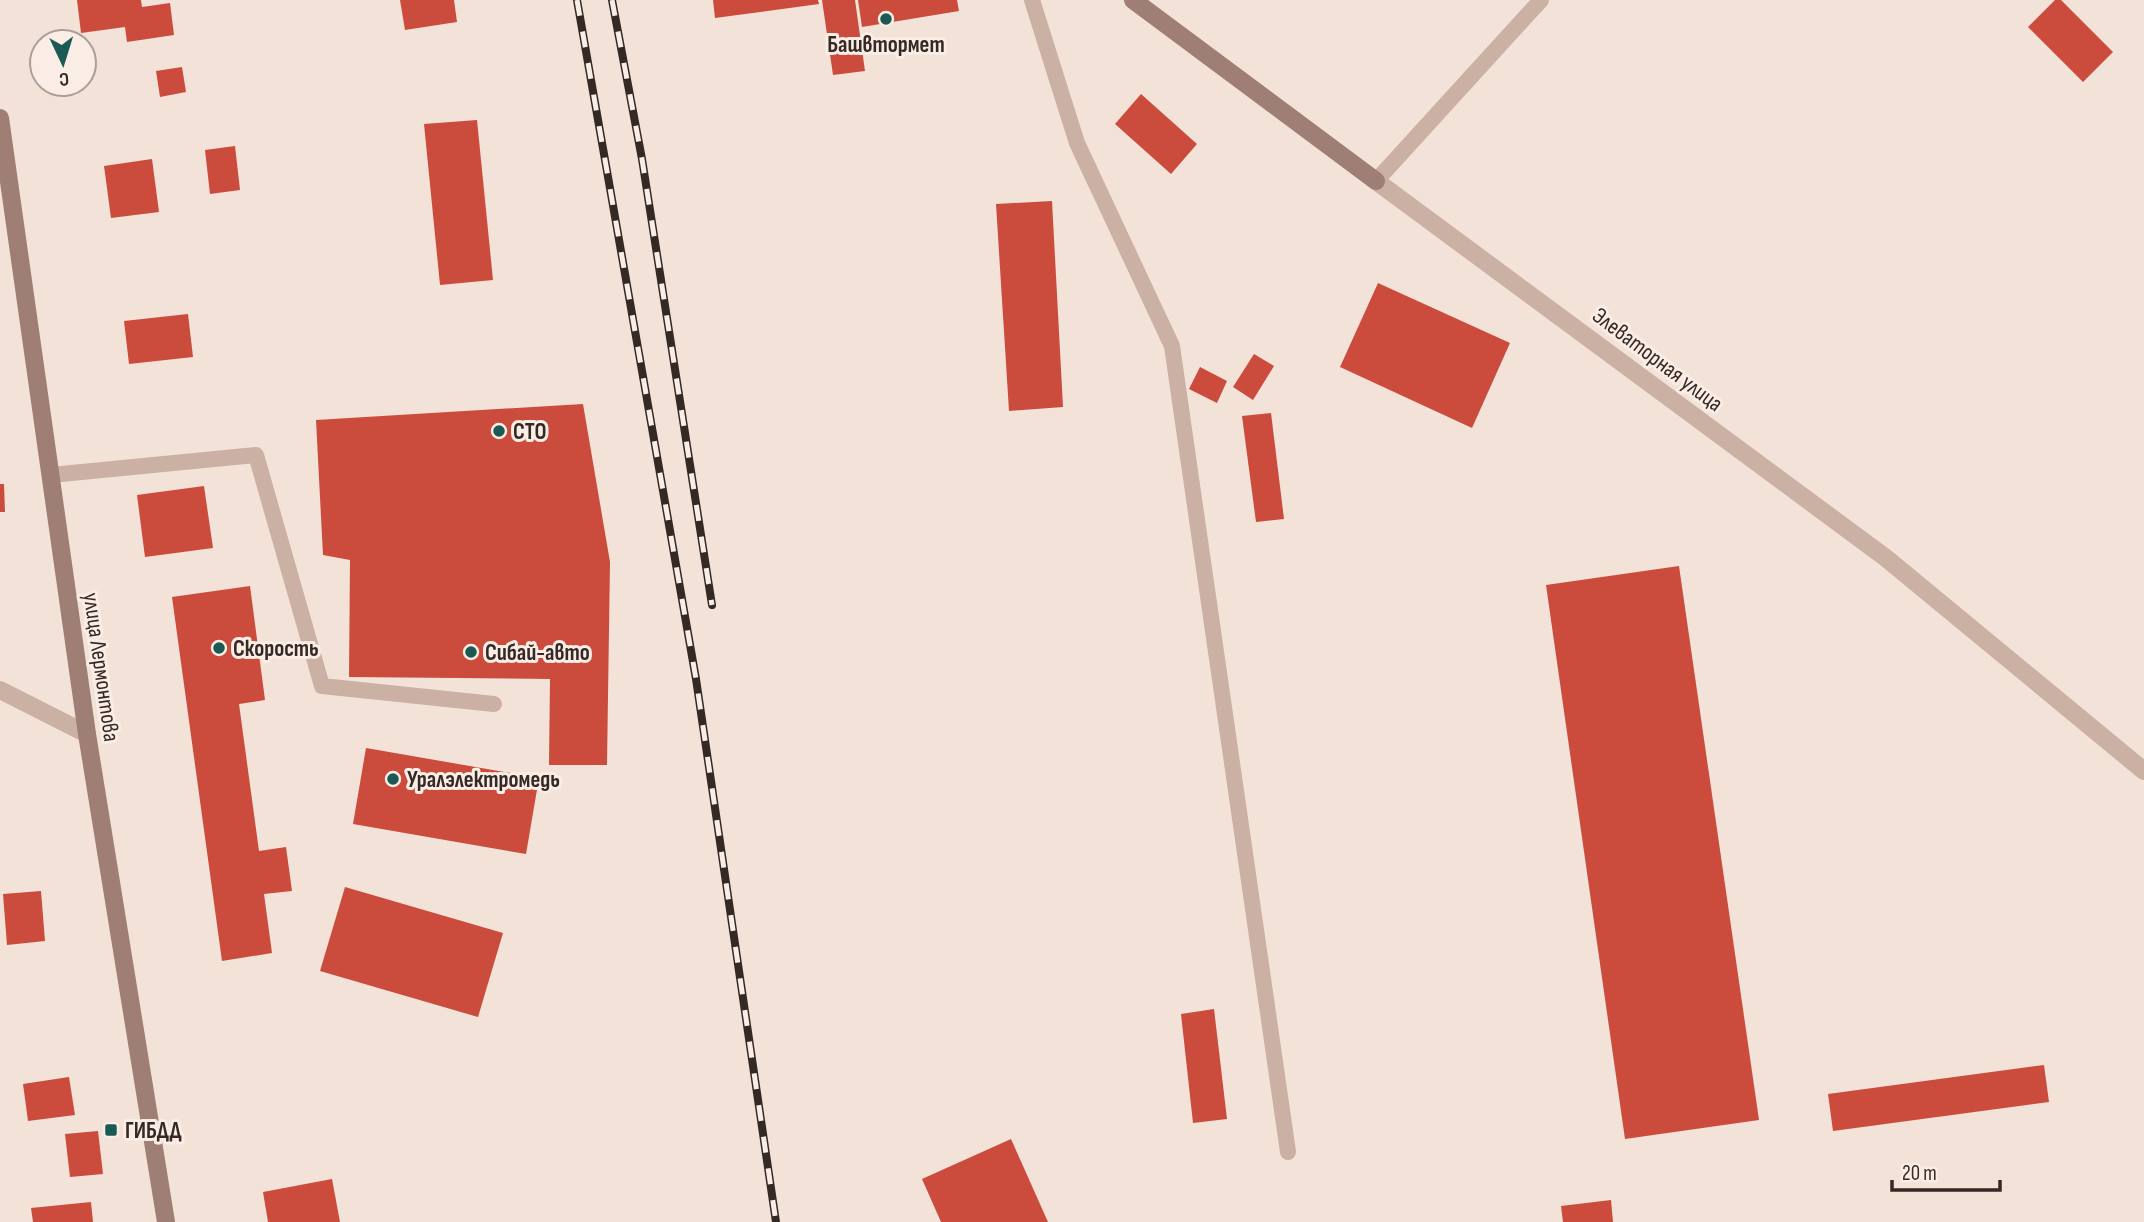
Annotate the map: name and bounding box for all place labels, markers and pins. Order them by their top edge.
marker: Башвтормет [878,11,894,27]
place label: Башвтормет [827,31,945,59]
place label: СТО [513,418,546,446]
marker: СТО [491,423,507,439]
place label: Скорость [233,635,319,663]
place label: Сибай-авто [485,639,590,667]
marker: Скорость [211,640,227,656]
marker: Сибай-авто [463,644,479,660]
place label: Уралэлектромедь [407,766,560,794]
marker: Уралэлектромедь [385,771,401,787]
place label: ГИБДД [125,1117,182,1145]
marker: ГИБДД [103,1122,119,1138]

